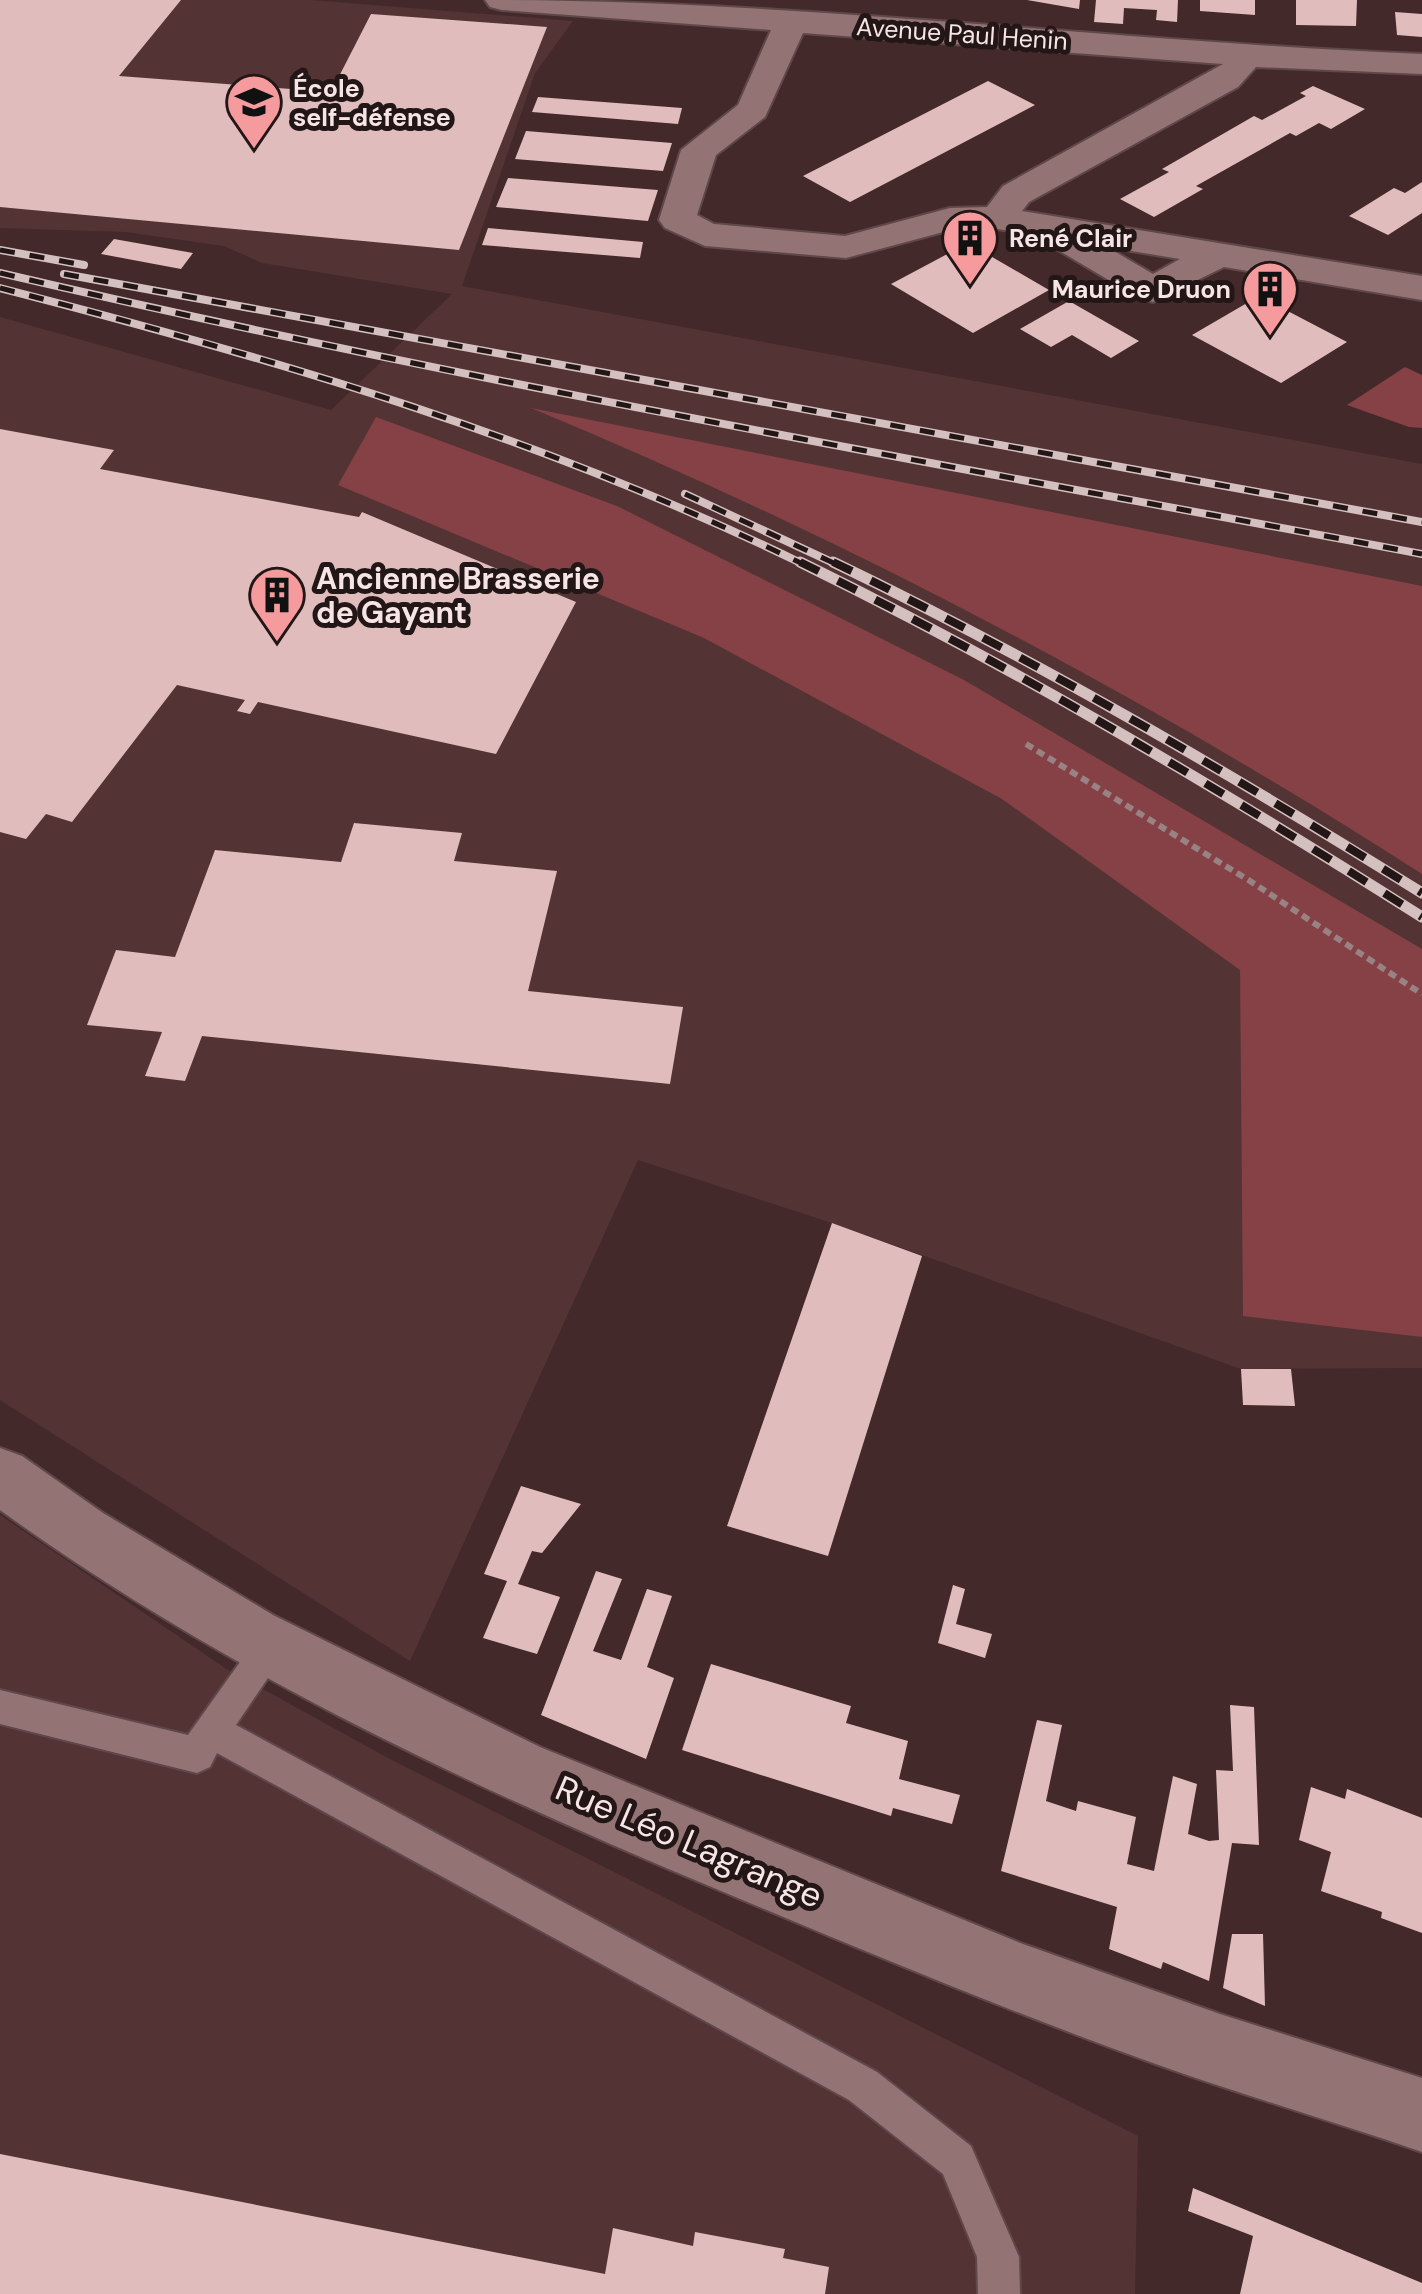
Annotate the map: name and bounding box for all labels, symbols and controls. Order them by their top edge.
street label: Avenue Paul Henin [855,10,1069,58]
school or university icon: École self-défense [224,72,284,151]
place label: École self-défense [293,72,451,134]
building icon: René Clair [940,208,1000,287]
place label: René Clair [1009,222,1132,255]
building icon: Maurice Druon [1240,259,1300,338]
place label: Maurice Druon [1052,273,1231,306]
place label: Ancienne Brasserie de Gayant [316,559,600,632]
building icon: Ancienne Brasserie de Gayant [247,565,307,644]
street label: Rue Léo Lagrange [549,1765,829,1919]

